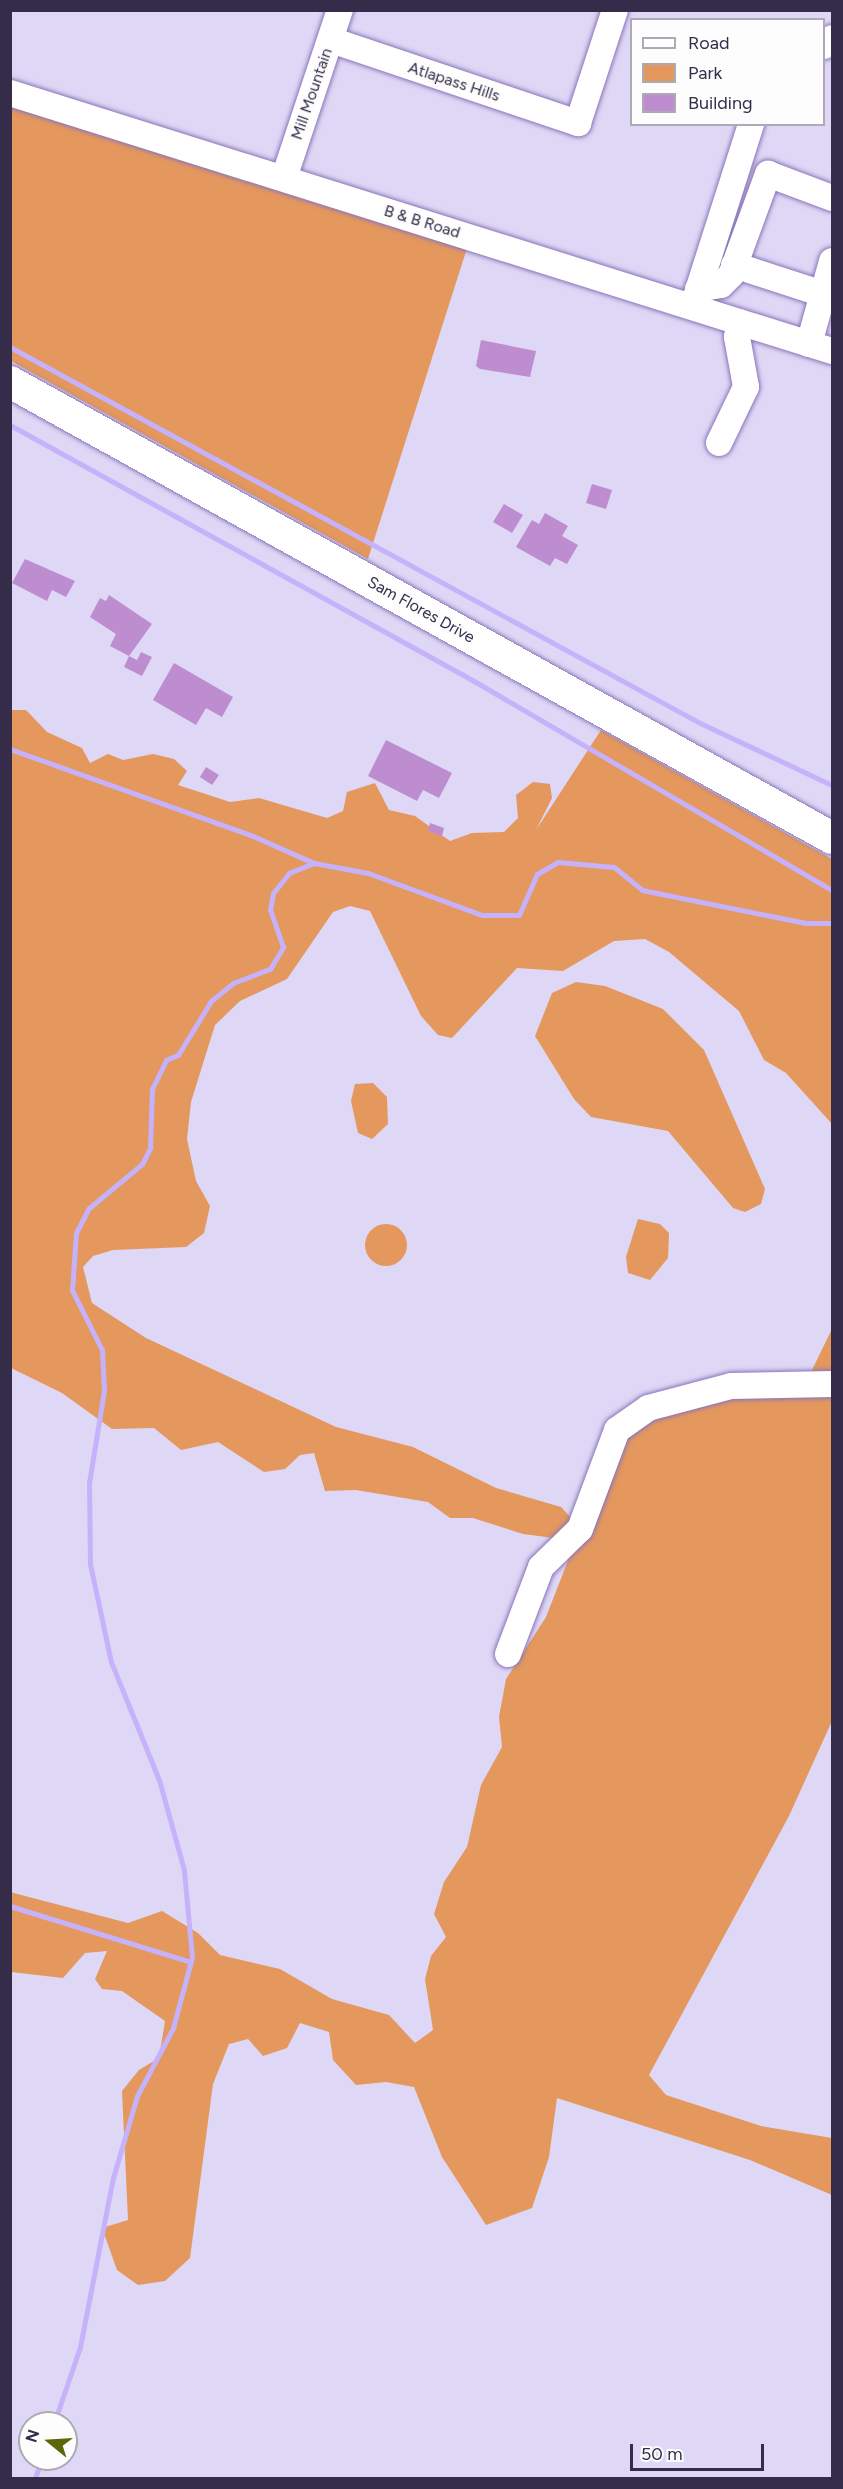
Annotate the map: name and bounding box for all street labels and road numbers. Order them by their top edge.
street label: Mill Mountain [287,46,337,142]
street label: Atlapass Hills [406,58,502,106]
street label: B & B Road [382,201,462,243]
street label: Sam Flores Drive [364,573,478,647]

